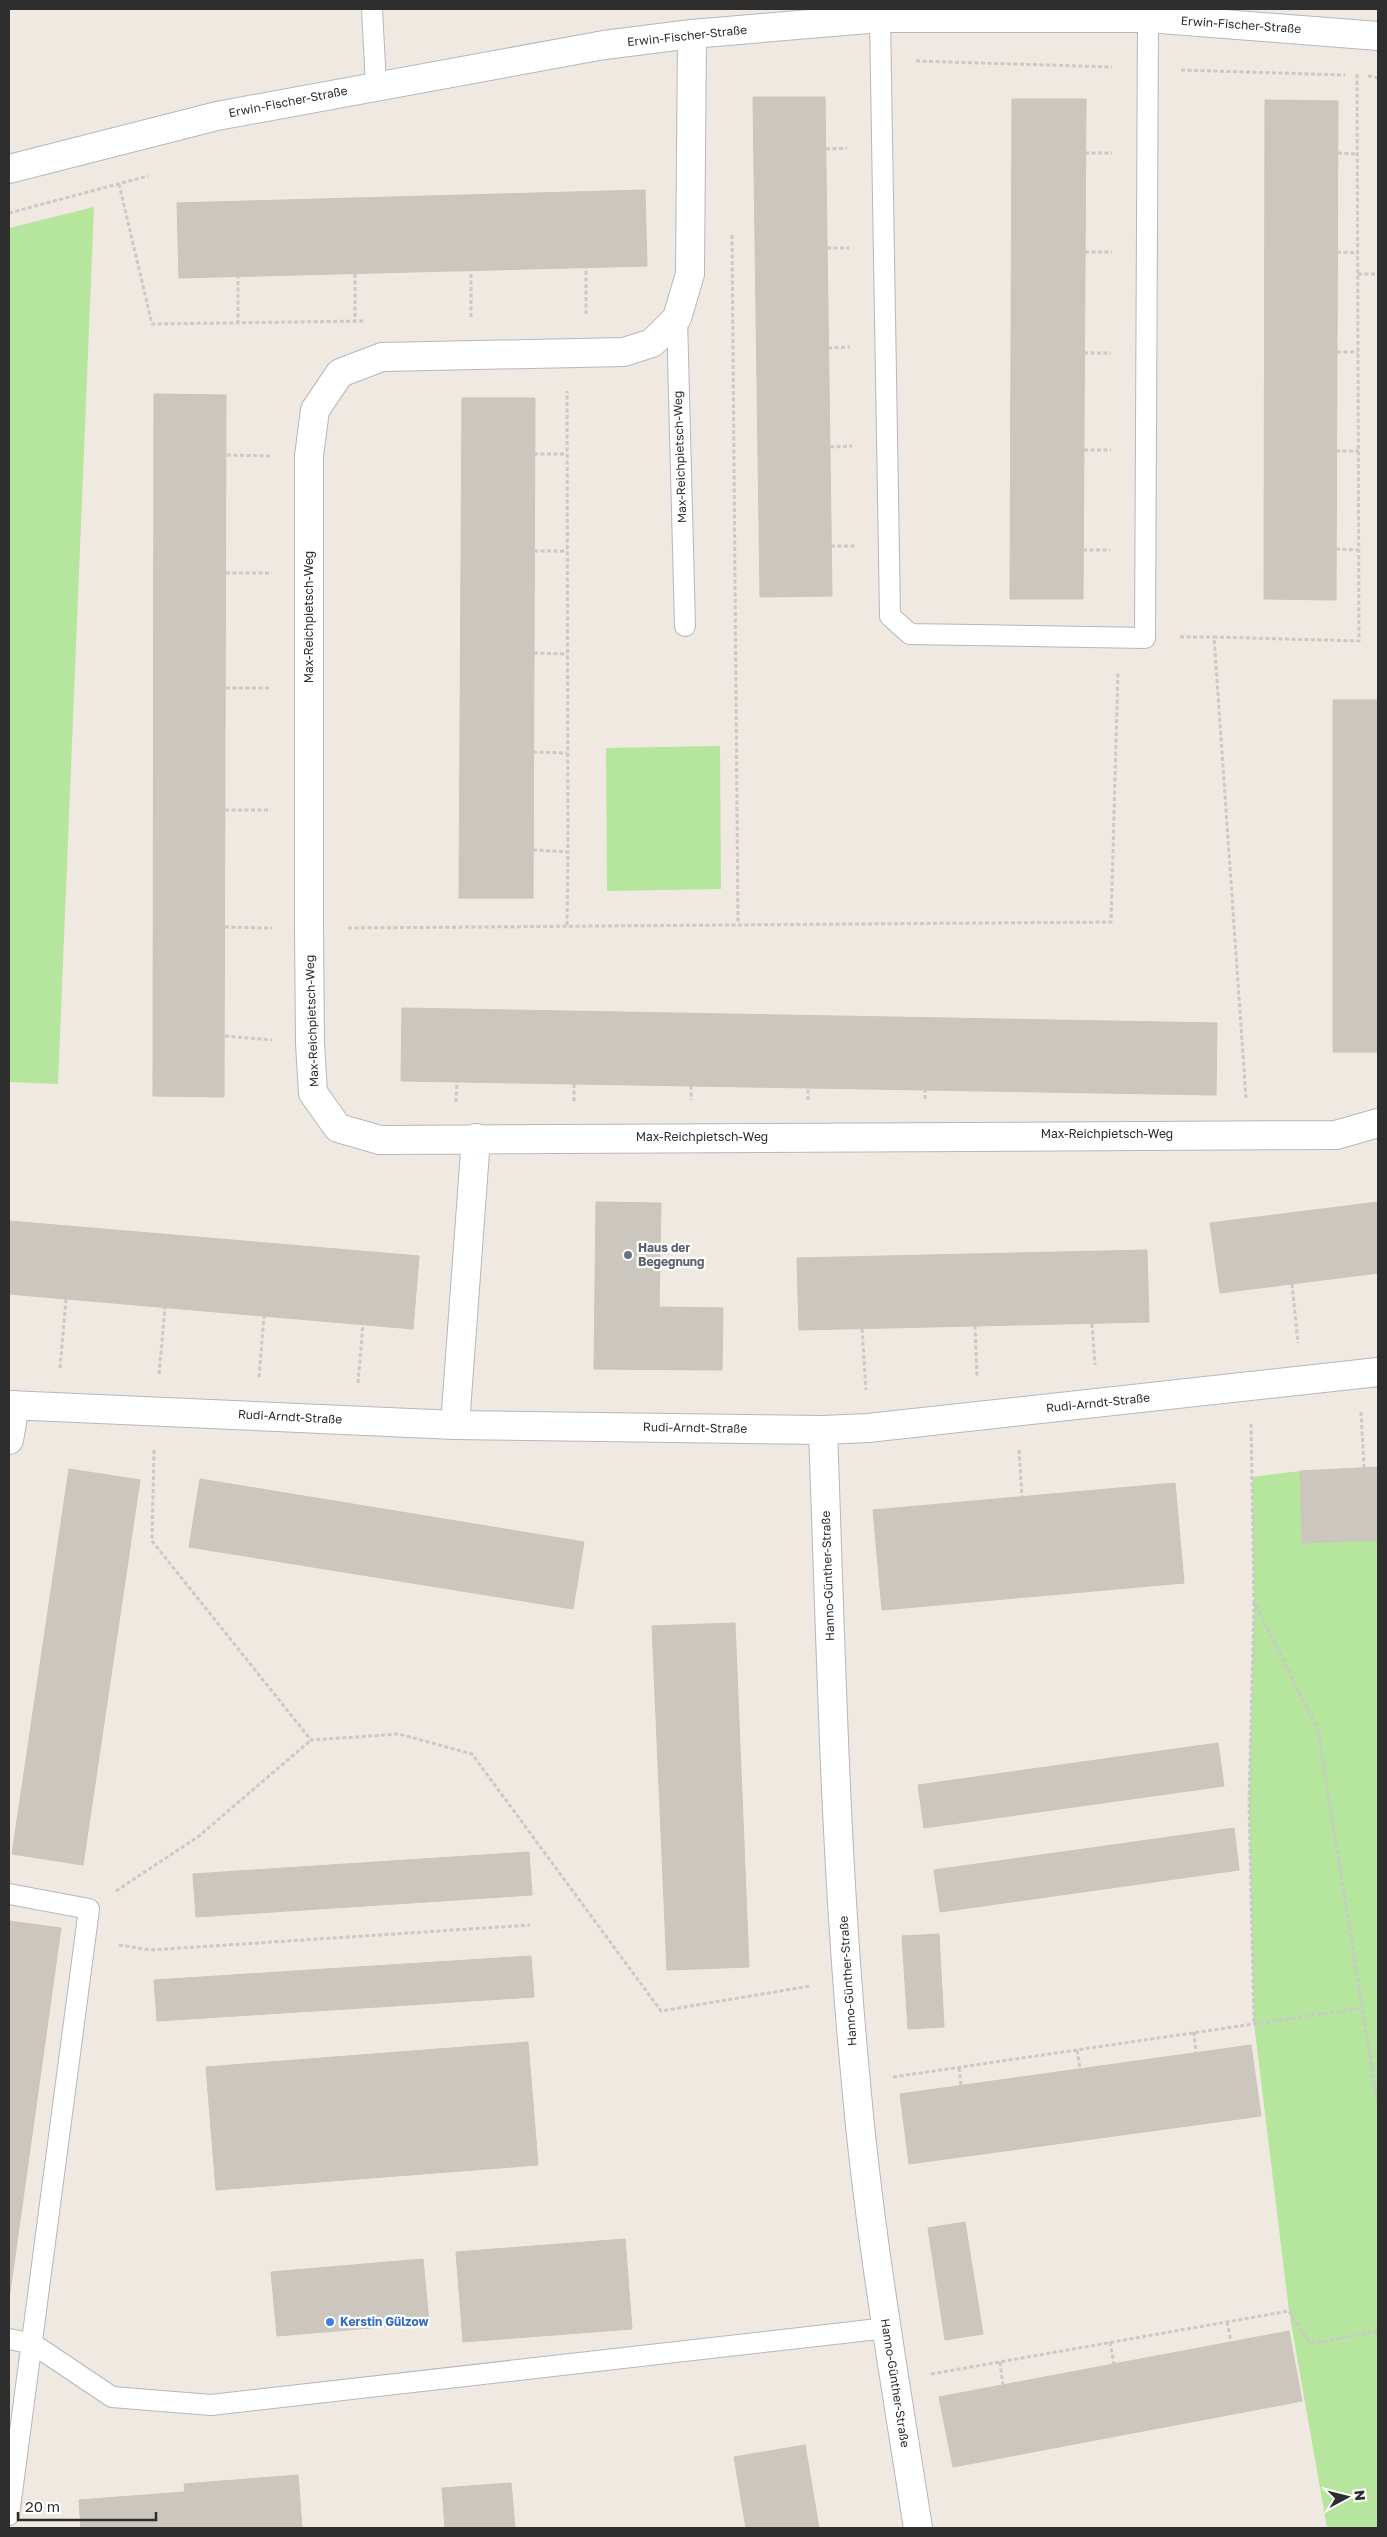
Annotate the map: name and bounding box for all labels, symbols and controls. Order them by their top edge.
street label: Erwin-Fischer-Straße [1180,13,1302,36]
street label: Erwin-Fischer-Straße [626,22,748,49]
street label: Erwin-Fischer-Straße [227,83,349,120]
street label: Max-Reichpietsch-Weg [670,391,689,523]
street label: Max-Reichpietsch-Weg [301,551,316,683]
street label: Max-Reichpietsch-Weg [302,955,321,1087]
street label: Max-Reichpietsch-Weg [1041,1126,1173,1141]
street label: Max-Reichpietsch-Weg [636,1129,768,1144]
place label: Haus der Begegnung [638,1240,704,1269]
marker: Haus der Begegnung [622,1249,634,1261]
street label: Rudi-Arndt-Straße [1045,1390,1151,1415]
street label: Rudi-Arndt-Straße [237,1406,343,1427]
street label: Rudi-Arndt-Straße [643,1419,747,1436]
street label: Hanno-Günther-Straße [818,1510,837,1642]
street label: Hanno-Günther-Straße [835,1915,860,2047]
place label: Kerstin Gülzow [340,2314,429,2329]
marker: Kerstin Gülzow [324,2316,336,2328]
street label: Hanno-Günther-Straße [878,2317,913,2449]
north arrow [1322,2472,1372,2522]
text: N [1351,2489,1369,2502]
scale bar [18,2490,155,2522]
text: 20 m [25,2497,60,2515]

